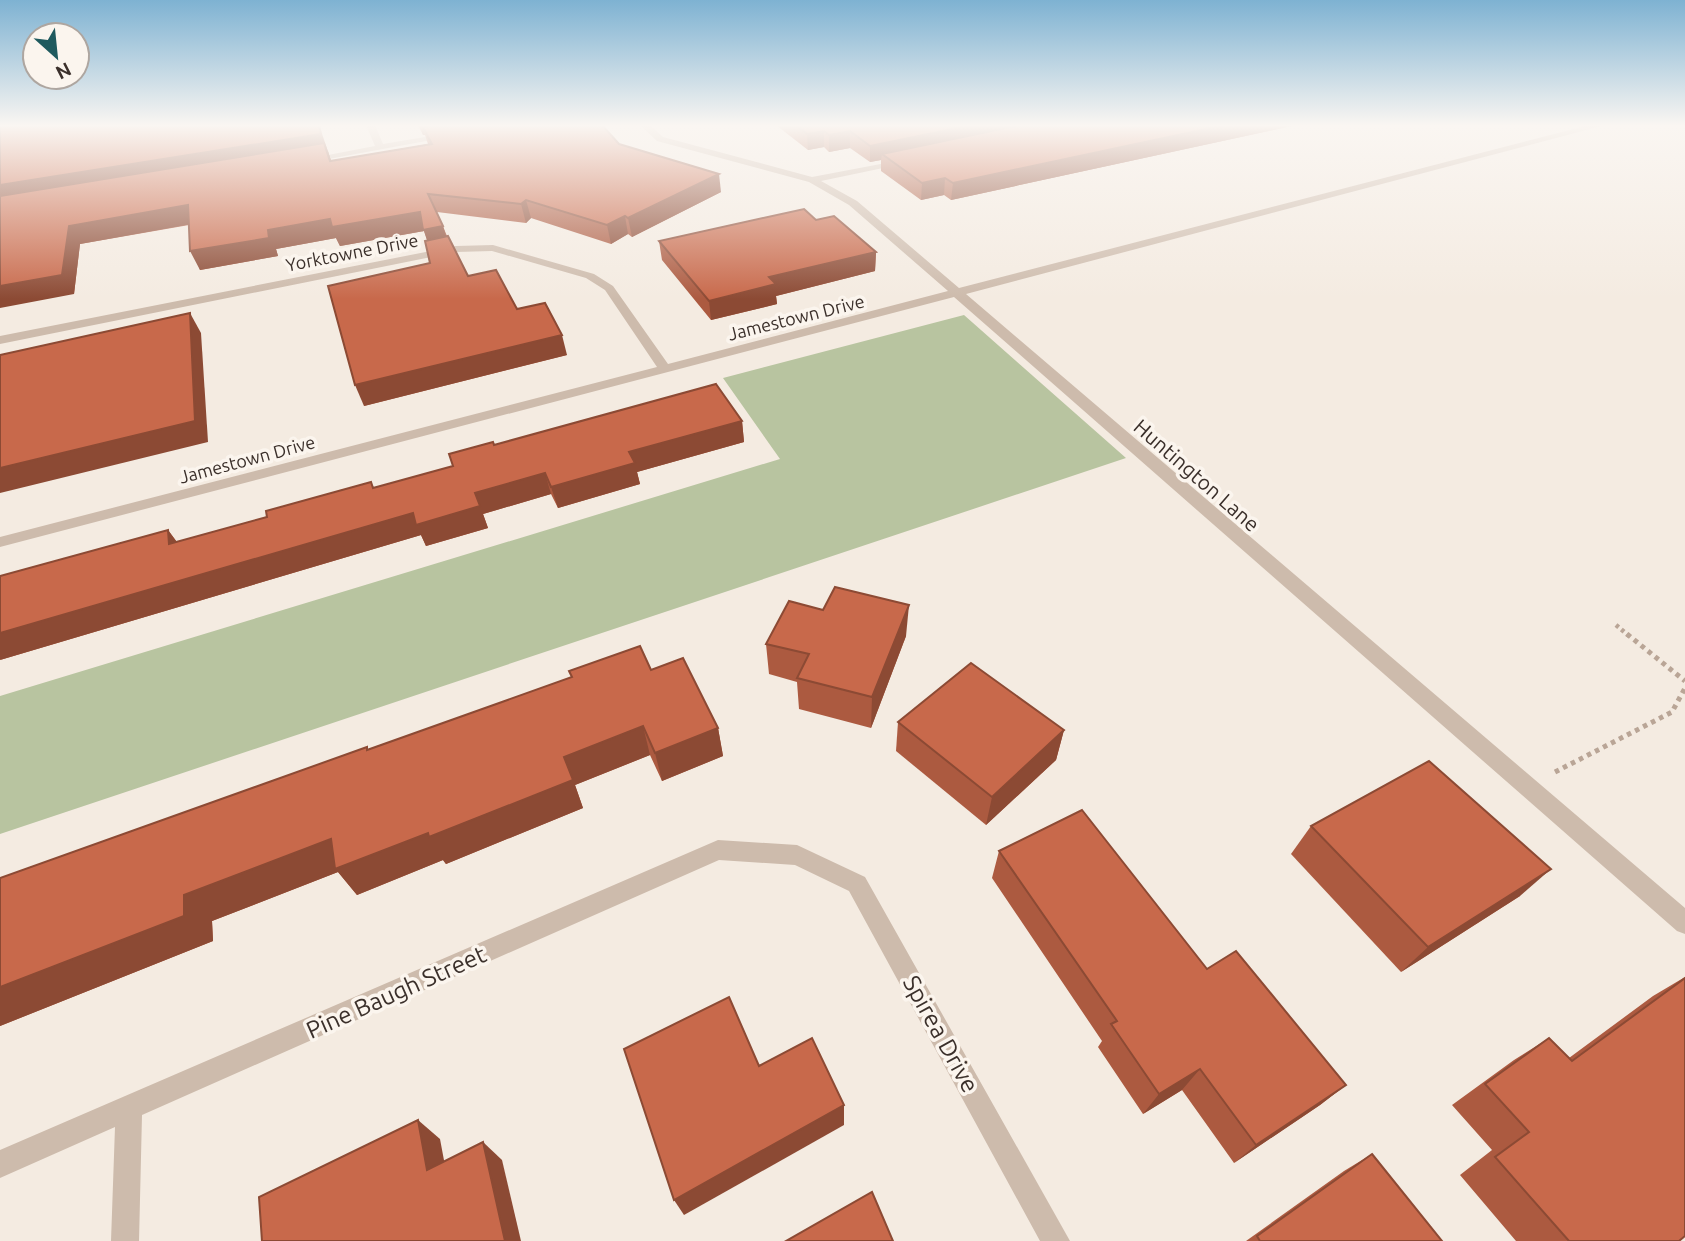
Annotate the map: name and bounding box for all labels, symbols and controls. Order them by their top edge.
north arrow [21,21,91,91]
text: N [52,58,75,84]
street label: Yorktowne Drive [284,229,420,275]
street label: Jamestown Drive [726,290,866,344]
street label: Huntington Lane [1129,414,1265,536]
street label: Jamestown Drive [177,431,317,487]
street label: Pine Baugh Street [302,940,491,1044]
street label: Spirea Drive [898,971,984,1097]

